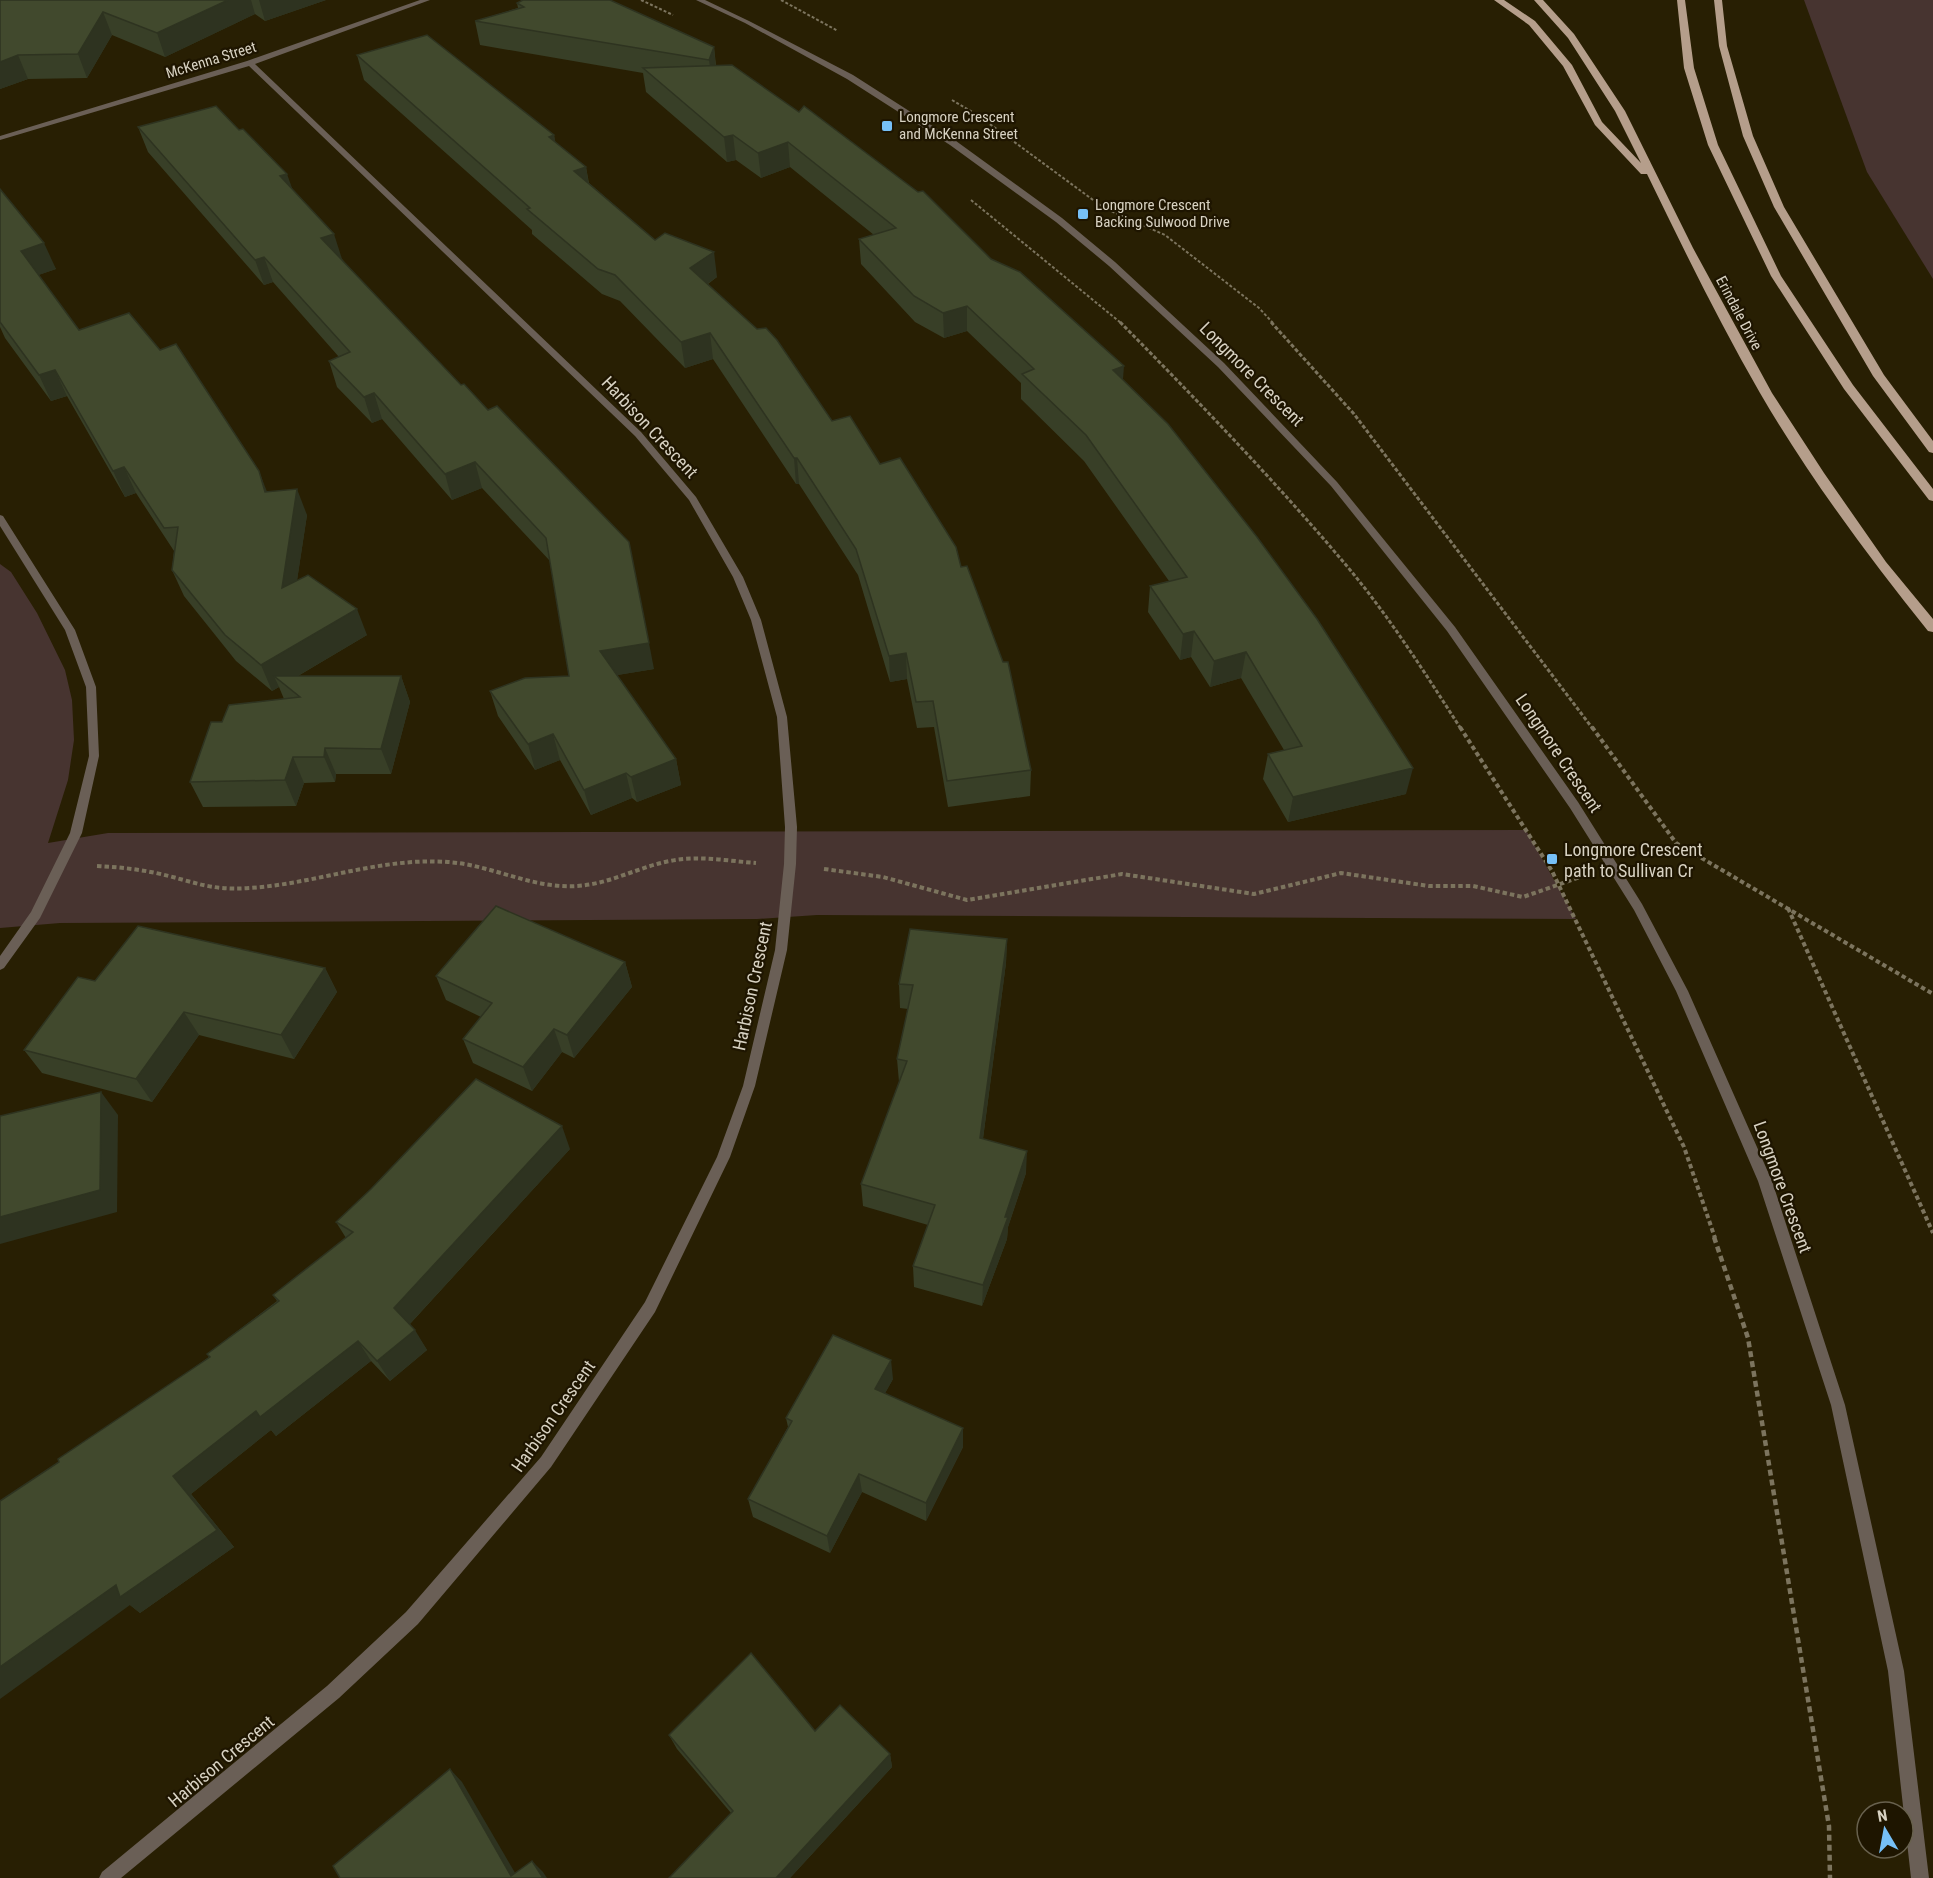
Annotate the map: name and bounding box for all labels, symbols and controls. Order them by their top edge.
street label: McKenna Street [164,38,258,82]
place label: Longmore Crescent and McKenna Street [899,108,1018,143]
marker: Longmore Crescent and McKenna Street [880,119,894,133]
place label: Longmore Crescent Backing Sulwood Drive [1095,196,1230,231]
marker: Longmore Crescent Backing Sulwood Drive [1076,207,1090,221]
street label: Erindale Drive [1712,273,1766,353]
street label: Longmore Crescent [1196,318,1308,430]
street label: Harbison Crescent [598,372,702,482]
street label: Longmore Crescent [1512,690,1606,816]
place label: Longmore Crescent path to Sullivan Cr [1564,839,1703,881]
marker: Longmore Crescent path to Sullivan Cr [1545,852,1559,866]
street label: Harbison Crescent [728,920,776,1052]
street label: Longmore Crescent [1749,1118,1817,1256]
street label: Harbison Crescent [507,1356,599,1476]
street label: Harbison Crescent [164,1711,278,1811]
north arrow [1855,1800,1915,1860]
text: N [1876,1806,1889,1826]

